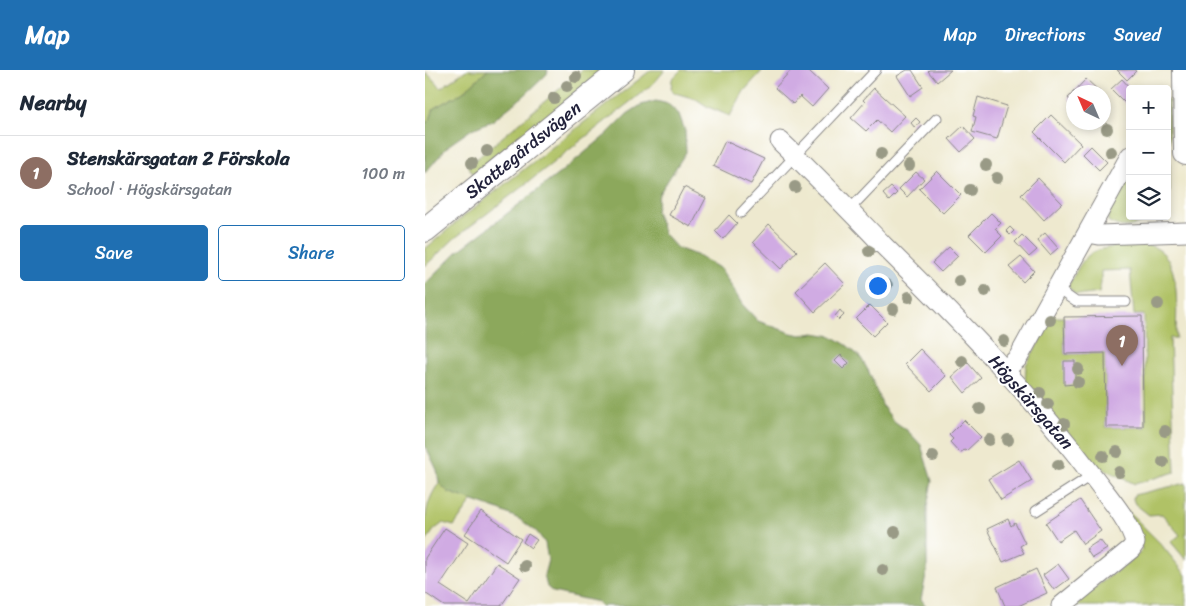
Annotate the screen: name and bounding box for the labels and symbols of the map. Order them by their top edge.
north arrow [1066,85,1111,130]
street label: Skattegårdsvägen [457,92,589,207]
your location [865,273,891,299]
pin: 1 [1106,325,1138,366]
street label: Högskärsgatan [980,347,1082,457]

